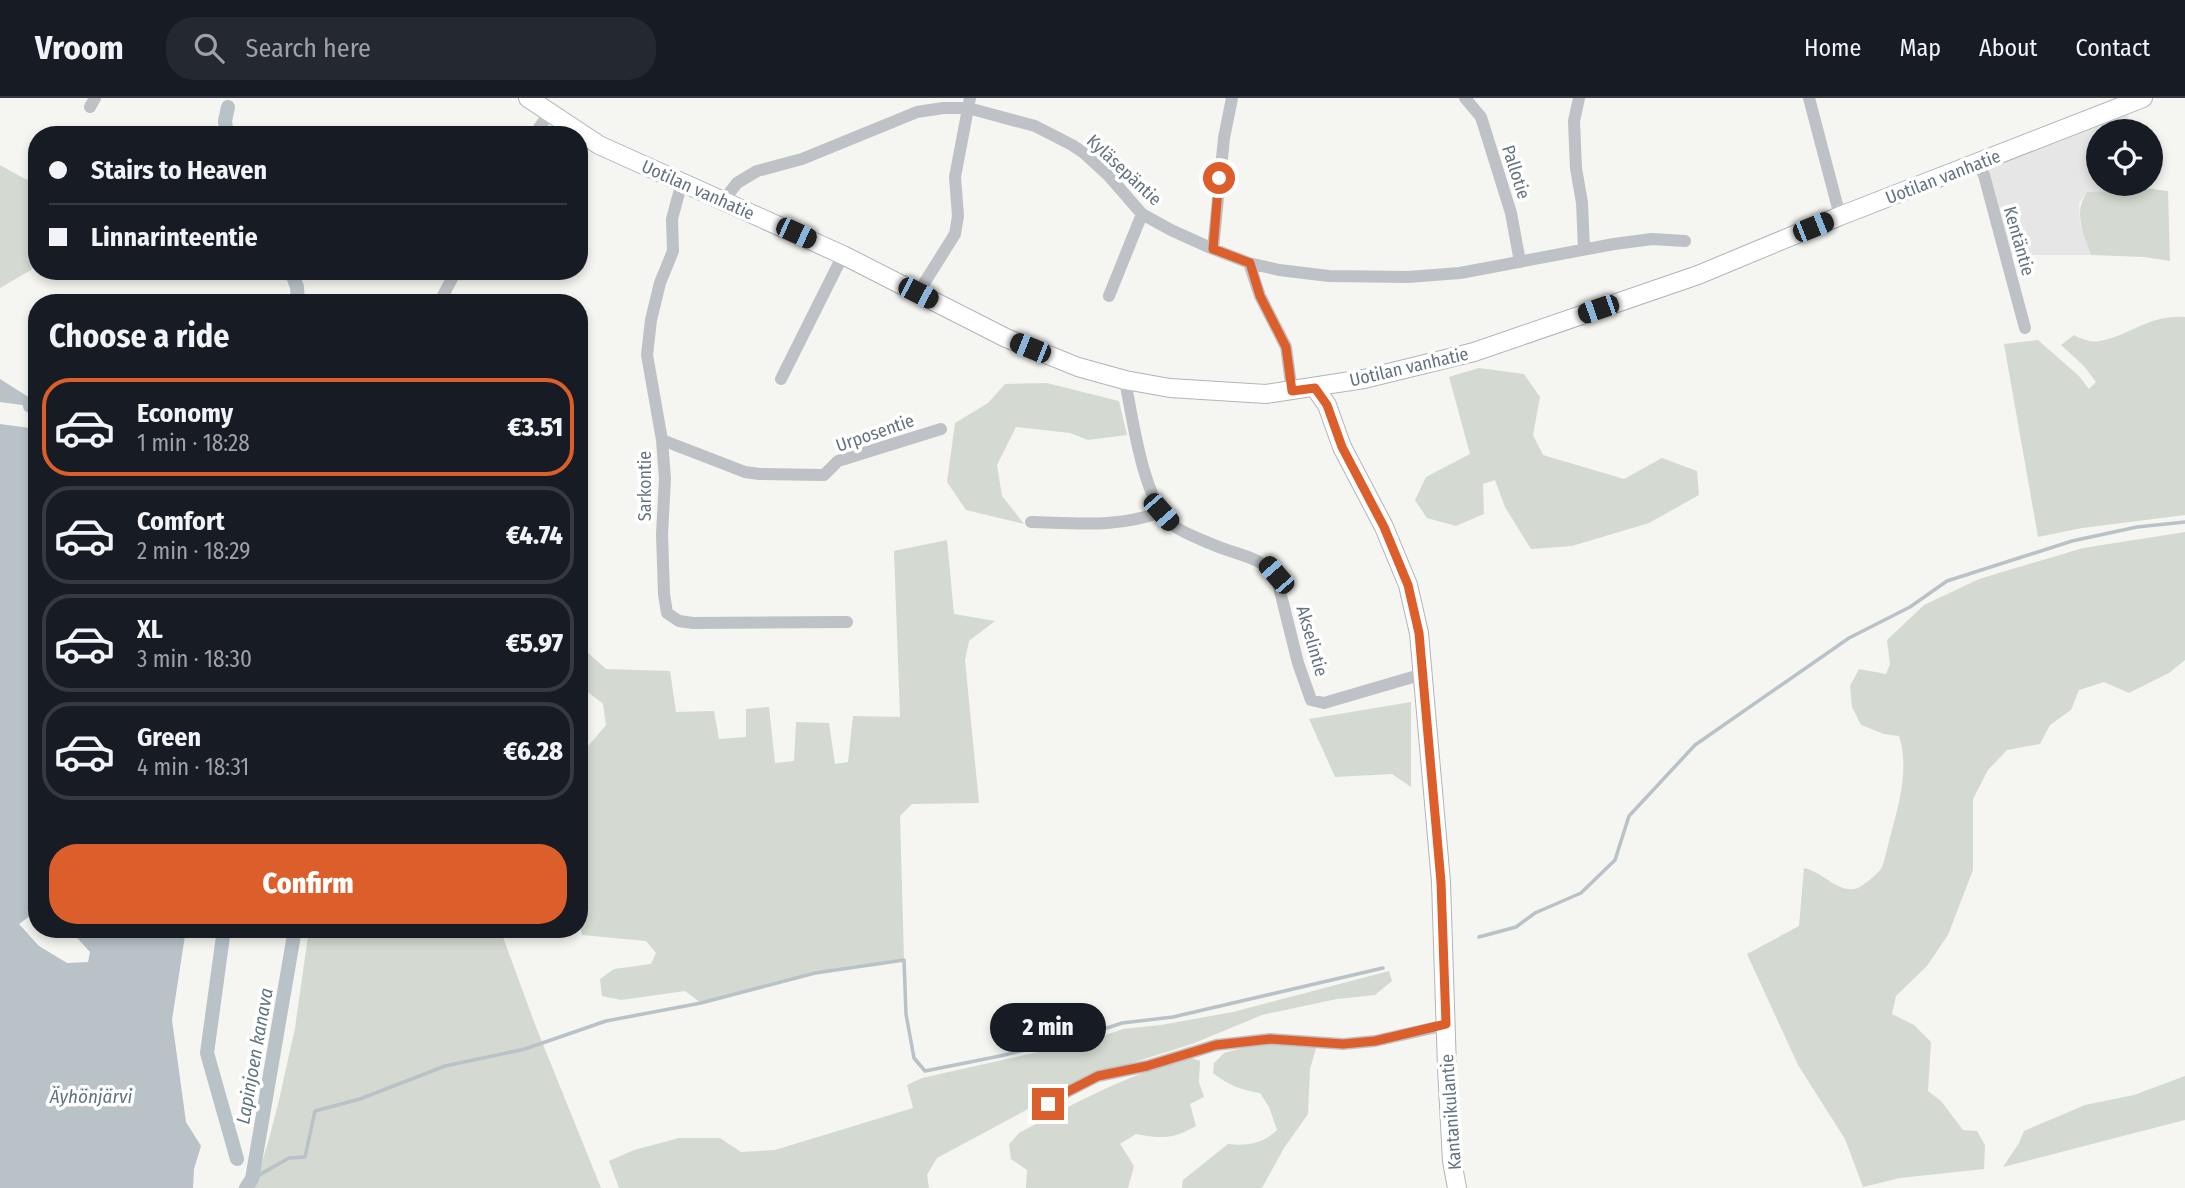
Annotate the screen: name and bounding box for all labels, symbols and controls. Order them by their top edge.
search box [166,17,656,80]
text: Vroom [35,28,124,68]
icon: search [190,29,228,67]
text: Search here [246,33,371,64]
text: Home [1804,34,1861,62]
text: Map [1899,34,1941,62]
text: About [1979,34,2037,62]
text: Contact [2075,34,2150,62]
map controls [2086,119,2163,196]
button: locate [2086,119,2163,196]
street label: Kyläsepäntie [1082,130,1166,210]
street label: Pallotie [1497,142,1535,202]
street label: Uotilan vanhatie [1882,145,2004,209]
text: Stairs to Heaven [91,155,267,186]
street label: Uotilan vanhatie [638,155,758,225]
route start [1203,162,1235,194]
street label: Kentäntie [1999,204,2039,278]
car [1790,209,1837,245]
car [773,215,820,251]
text: Linnarinteentie [91,222,258,253]
car [895,274,942,312]
car [1575,292,1622,326]
text: Choose a ride [49,317,230,355]
car [1007,330,1054,366]
street label: Uotilan vanhatie [1347,343,1471,391]
icon: car [53,396,116,459]
text: Economy [137,398,233,429]
street label: Urposentie [833,409,917,457]
text: €3.51 [507,412,563,443]
text: 1 min · 18:28 [137,429,250,457]
street label: Sarkontie [634,451,656,521]
car [1140,489,1183,535]
icon: car [53,504,116,567]
text: Comfort [137,506,225,537]
text: €4.74 [506,520,563,551]
text: 2 min · 18:29 [137,537,250,565]
car [1255,552,1298,598]
street label: Akselintie [1291,603,1333,679]
icon: car [53,612,116,675]
text: XL [137,614,163,645]
text: €5.97 [506,628,563,659]
text: 3 min · 18:30 [137,645,252,673]
icon: car [53,720,116,783]
text: Green [137,722,201,753]
text: €6.28 [503,736,563,767]
text: 4 min · 18:31 [137,753,249,781]
button: Confirm [49,844,567,924]
water label: Lapinjoen kanava [231,986,278,1126]
callout: 2 min [990,1002,1106,1052]
text: 2 min [1023,1013,1073,1041]
street label: Kantanikulantie [1436,1053,1466,1171]
water label: Äyhönjärvi [49,1085,132,1108]
route end [1032,1088,1064,1120]

